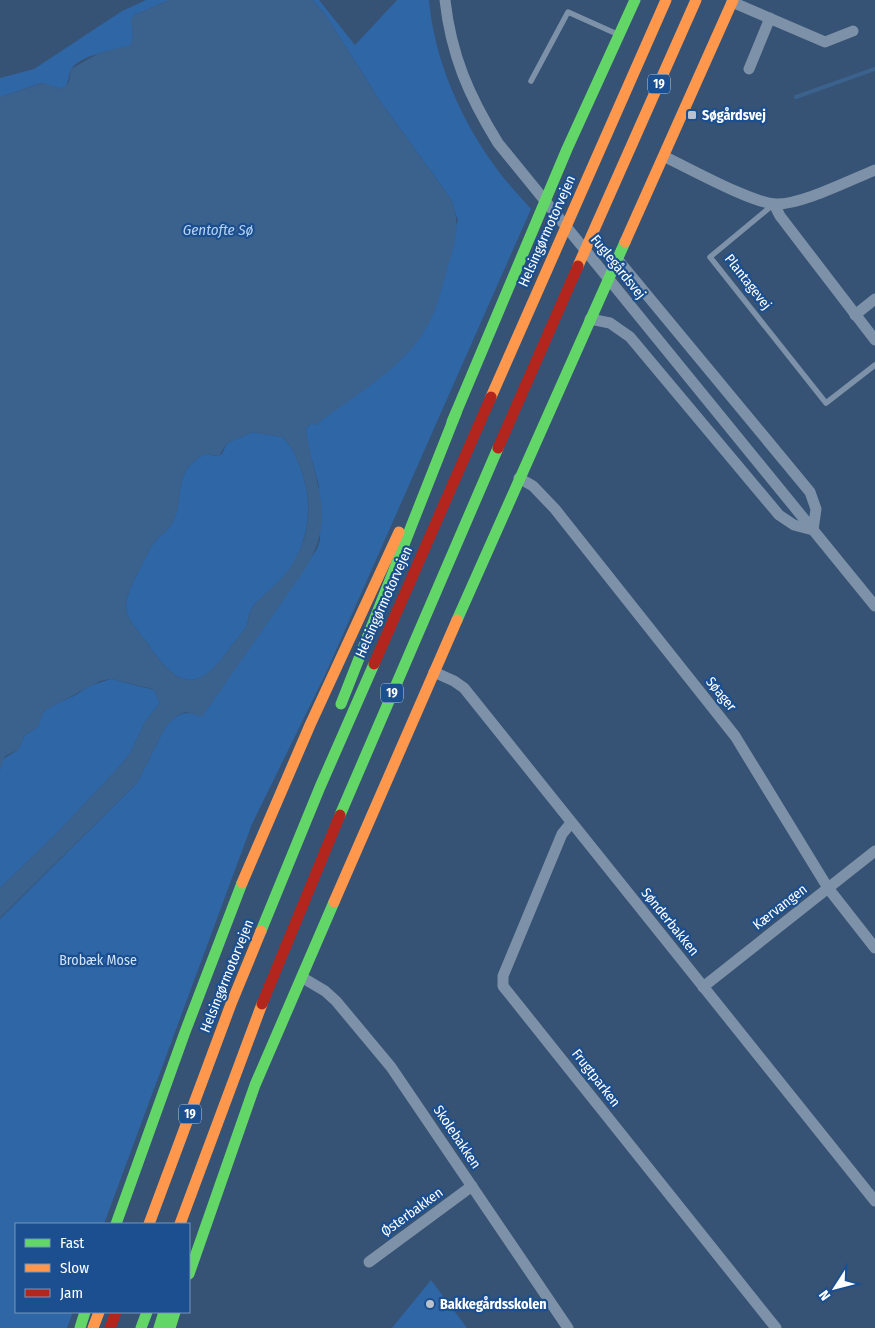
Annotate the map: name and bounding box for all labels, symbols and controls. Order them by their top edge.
road number: 19 [648,74,670,94]
place label: Søgårdsvej [702,107,766,124]
marker: Søgårdsvej [686,109,698,121]
street label: Helsingørmotorvejen [515,173,579,289]
water label: Gentofte Sø [183,221,253,239]
street label: Fuglegårdsvej [587,231,649,303]
street label: Plantagevej [721,251,775,313]
street label: Helsingørmotorvejen [352,544,416,660]
street label: Søager [702,673,740,715]
road number: 19 [381,684,403,702]
street label: Kærvangen [750,881,810,933]
street label: Sønderbakken [637,885,703,959]
street label: Helsingørmotorvejen [197,917,257,1035]
park label: Brobæk Mose [59,952,137,969]
street label: Frugtparken [568,1046,624,1110]
street label: Skolebakken [430,1102,484,1172]
road number: 19 [179,1104,201,1124]
street label: Østerbakken [378,1184,446,1240]
legend [15,1223,190,1313]
text: Fast [60,1234,84,1252]
text: Slow [60,1259,89,1277]
north arrow [810,1263,860,1313]
text: Jam [60,1284,83,1302]
text: N [816,1287,834,1304]
place label: Bakkegårdsskolen [440,1296,547,1313]
marker: Bakkegårdsskolen [424,1298,436,1310]

